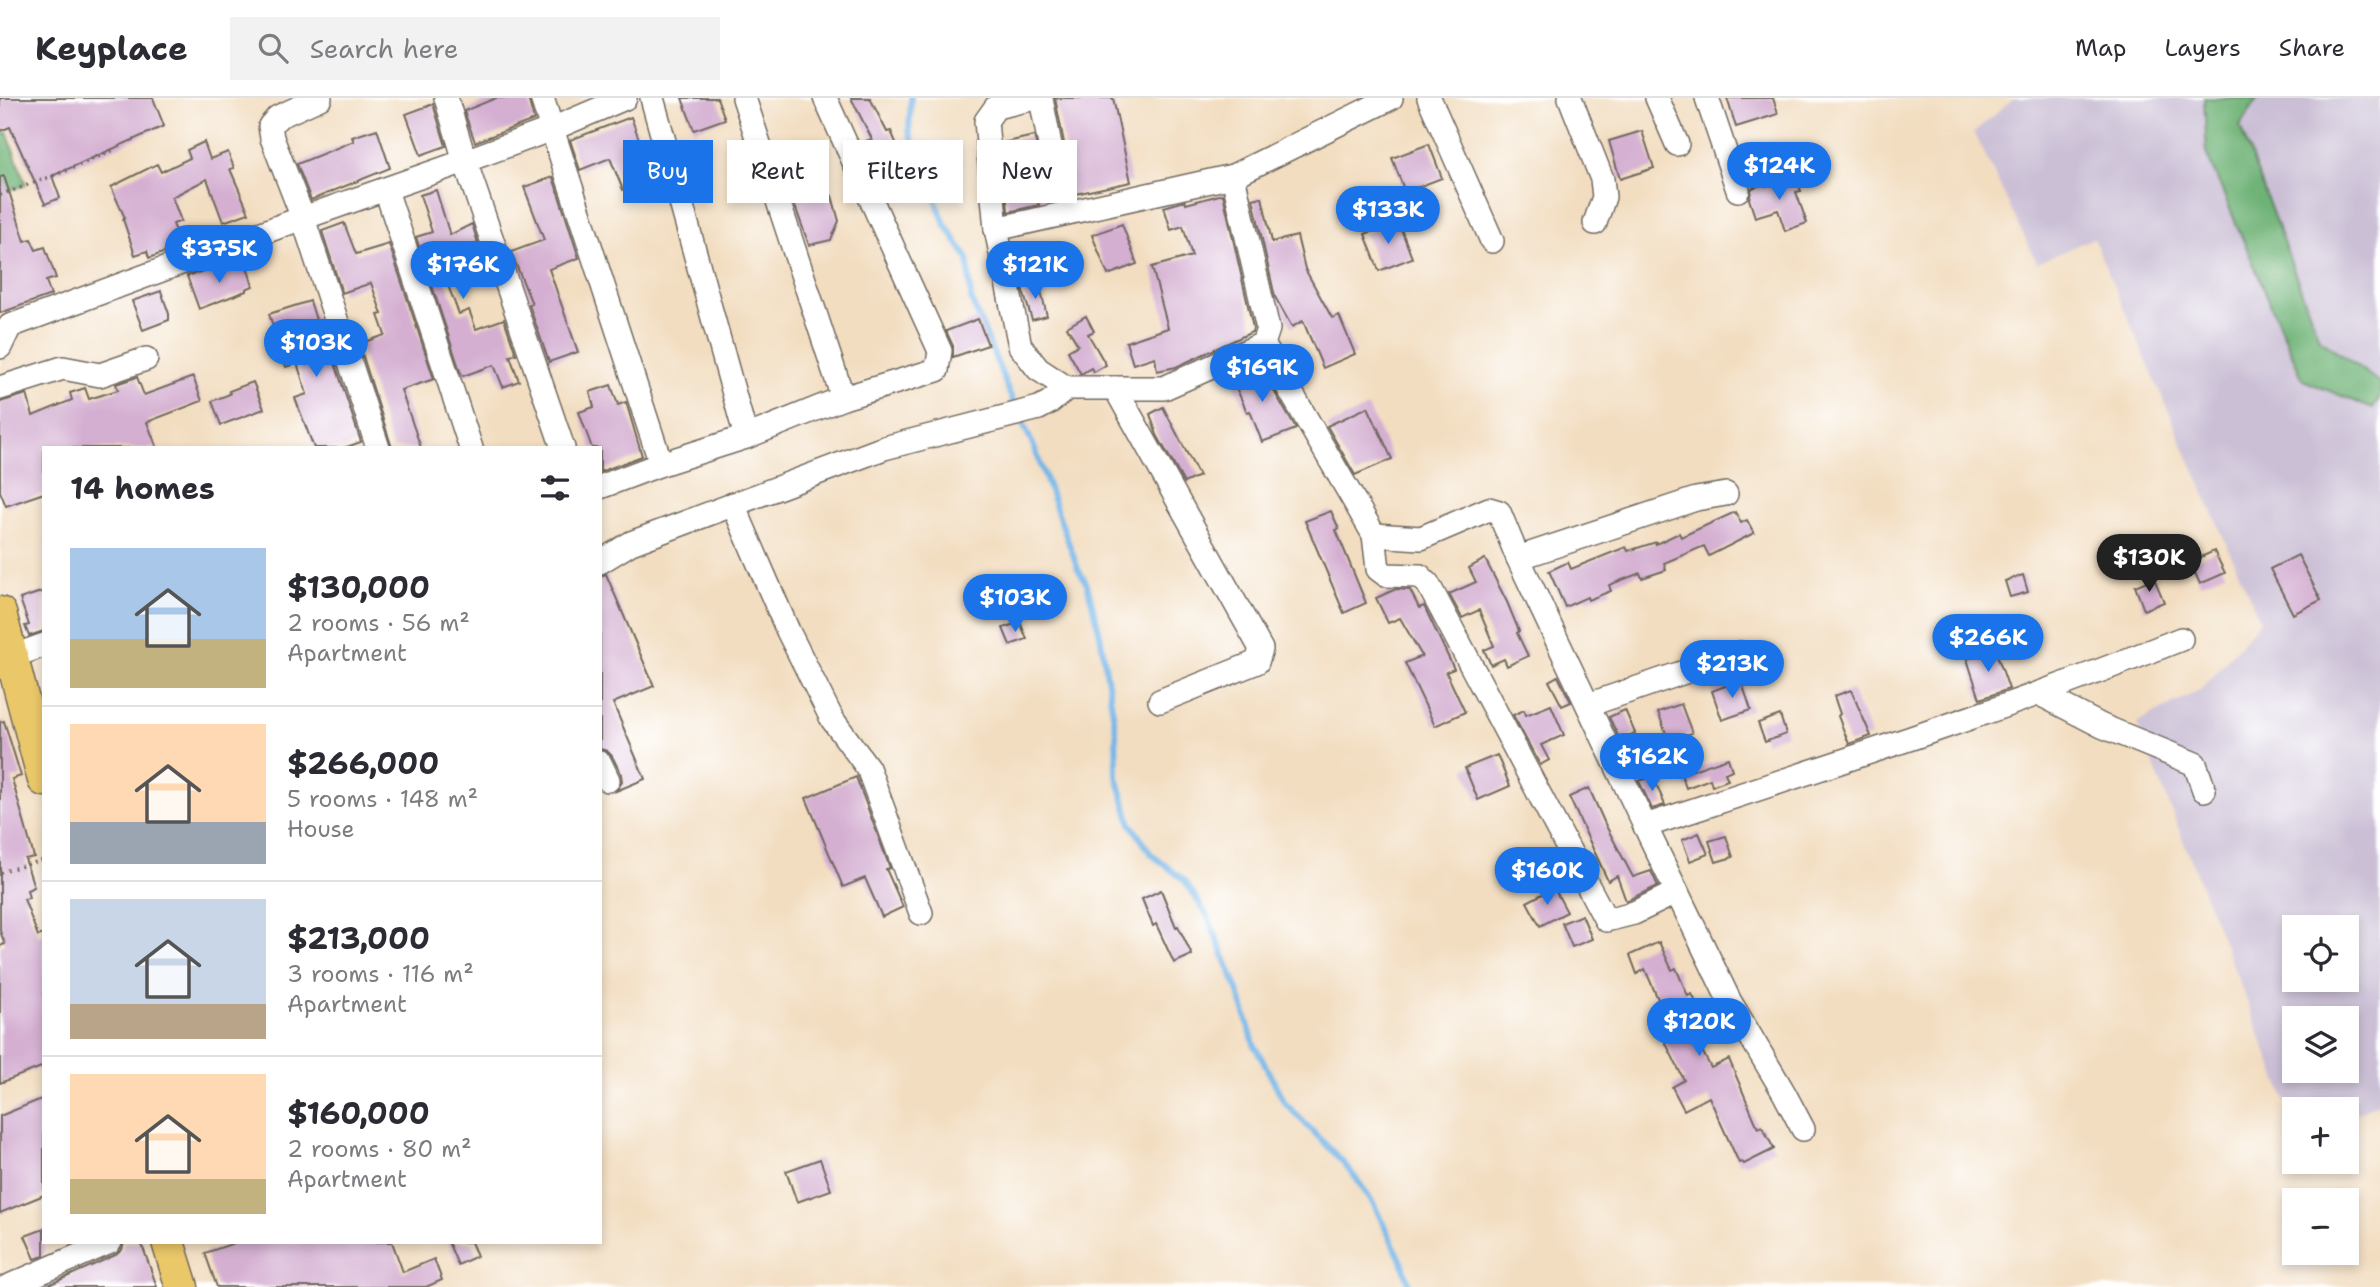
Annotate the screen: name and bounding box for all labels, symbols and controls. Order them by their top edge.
search box [230,17,720,80]
text: Keyplace [35,26,188,71]
icon: search [254,29,292,67]
text: Search here [310,31,458,66]
text: Map [2075,32,2126,64]
text: Layers [2164,32,2241,64]
text: Share [2279,32,2345,64]
chip: Buy [623,140,713,203]
chip: Rent [727,140,829,203]
chip: Filters [843,140,963,203]
chip: New [977,140,1077,203]
pin: $124K [1730,142,1828,202]
text: $124K [1743,150,1815,180]
pin: $133K [1339,186,1437,246]
text: $133K [1352,194,1424,224]
pin: $375K [170,226,268,285]
text: $375K [181,233,257,263]
pin: $176K [414,242,512,301]
pin: $121K [986,242,1084,301]
text: $176K [427,249,499,279]
text: $121K [1002,249,1068,279]
pin: $103K [267,320,365,379]
text: $103K [280,327,352,357]
pin: $169K [1213,344,1311,404]
text: $169K [1226,352,1298,382]
text: 14 homes [70,468,215,509]
icon: filters [536,469,574,507]
pin: $130K [2100,534,2198,594]
text: $130K [2113,542,2185,572]
text: $130,000 [287,567,430,608]
pin: $103K [966,574,1064,634]
icon: home [126,576,210,660]
text: $103K [979,582,1051,612]
text: 2 rooms · 56 m² [287,608,470,638]
pin: $266K [1939,614,2037,674]
text: $266K [1948,622,2028,652]
text: Apartment [287,638,407,668]
pin: $213K [1683,640,1781,700]
text: $213K [1696,648,1768,678]
pin: $162K [1603,734,1701,793]
text: $162K [1616,741,1688,771]
text: $266,000 [287,743,439,784]
icon: home [126,752,210,836]
text: 5 rooms · 148 m² [287,784,478,814]
text: House [287,814,355,844]
pin: $160K [1498,848,1596,907]
text: $160K [1511,855,1583,885]
map controls [2282,915,2359,1265]
button: locate [2282,915,2359,992]
text: $213,000 [287,918,430,959]
icon: home [126,927,210,1011]
text: 3 rooms · 116 m² [287,959,474,989]
text: Apartment [287,989,407,1019]
pin: $120K [1650,998,1748,1058]
text: $120K [1663,1006,1735,1036]
button: layers [2282,1006,2359,1083]
text: $160,000 [287,1093,430,1134]
button: + [2282,1097,2359,1174]
icon: home [126,1102,210,1186]
text: 2 rooms · 80 m² [287,1134,472,1164]
text: Apartment [287,1164,407,1194]
button: − [2282,1188,2359,1265]

